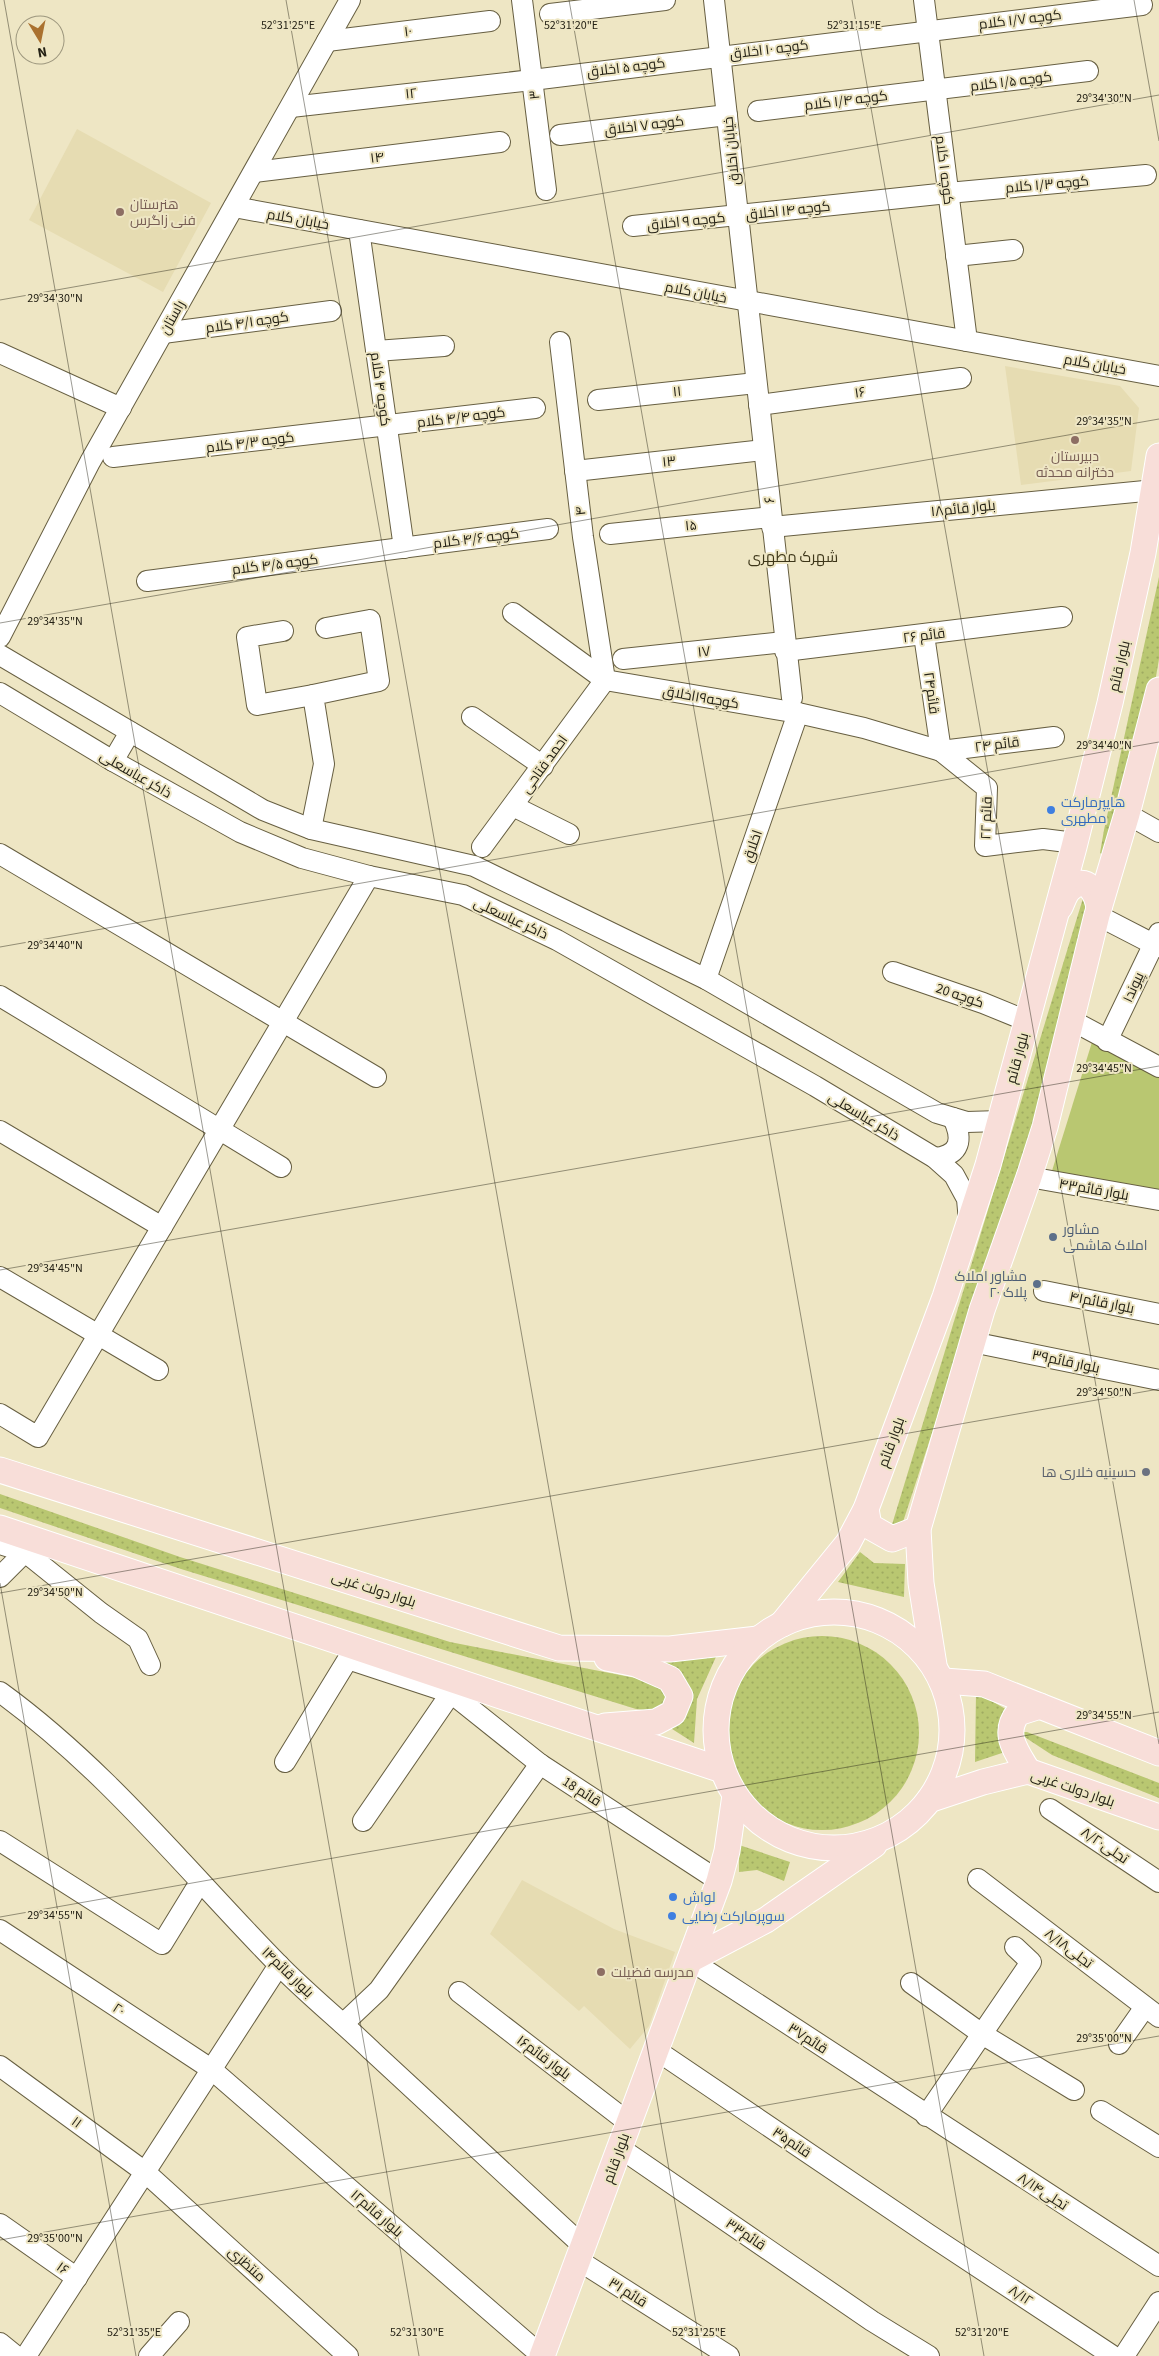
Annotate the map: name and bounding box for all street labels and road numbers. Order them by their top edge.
street label: کوچه ۱/۷ کلام [978,5,1063,35]
street label: ۱۰ [403,22,413,42]
street label: کوچه ۱۰ اخلاق [729,35,810,65]
street label: کوچه ۵ اخلاق [586,53,667,83]
street label: کوچه ۱/۵ کلام [969,67,1053,97]
street label: ۱۲ [404,83,418,105]
street label: کوچه ۱/۴ کلام [803,86,889,116]
street label: ۳ [524,89,545,101]
street label: کوچه ۷ اخلاق [603,111,685,141]
street label: خیابان اخلاق [718,116,746,186]
street label: کوچه ۱ کلام [930,134,958,206]
street label: ۱۴ [369,147,385,169]
street label: کوچه ۱/۳ کلام [1004,171,1090,199]
street label: کوچه ۱۴ اخلاق [745,197,831,225]
street label: خیابان کلام [265,205,331,235]
street label: کوچه ۹ اخلاق [646,208,726,236]
street label: خیابان کلام [663,277,729,309]
street label: راستان [155,297,190,338]
street label: کوچه ۴/۱ کلام [204,307,290,339]
street label: خیابان کلام [1062,350,1128,380]
street label: کوچه ۴ کلام [365,351,395,427]
street label: ۱۱ [672,382,682,402]
street label: ۱۶ [853,382,867,404]
street label: کوچه ۴/۴ کلام [416,403,506,433]
street label: کوچه ۴/۳ کلام [205,428,295,458]
street label: ۱۳ [661,451,677,473]
street label: ۶ [760,496,780,504]
street label: بلوار قائم۱۸ [930,496,996,522]
street label: ۴ [571,505,591,517]
street label: ۱۵ [684,515,698,537]
street label: کوچه ۴/۶ کلام [432,524,520,554]
street label: کوچه ۴/۵ کلام [231,550,320,580]
street label: قائم ۲۶ [902,623,946,649]
street label: بلوار قائم [1104,639,1136,694]
street label: ۱۷ [697,641,712,663]
street label: قائم۲۴ [918,671,944,715]
street label: کوچه۱۹اخلاق [661,681,741,715]
street label: احمد فتاحی [517,731,573,798]
street label: ۲۴ قائم [974,732,1021,758]
street label: ذاکر عباسعلی [96,746,175,804]
street label: قائم ۲۲ [976,796,998,840]
street label: اخلاق [738,827,768,865]
street label: ذاکر عباسعلی [470,893,551,945]
street label: پیوند۱ [1118,969,1150,1006]
street label: کوچه 20 [933,978,986,1013]
street label: بلوار قائم [1002,1031,1034,1086]
street label: ذاکر عباسعلی [824,1088,903,1146]
street label: بلوار قائم۴۳ [1057,1174,1130,1206]
street label: بلوار قائم۴۱ [1068,1287,1136,1319]
street label: بلوار قائم۳۹ [1030,1345,1101,1379]
street label: بلوار قائم [874,1415,910,1470]
street label: بلوار دولت غربی [329,1567,418,1613]
street label: بلوار دولت غربی [1028,1765,1117,1813]
street label: 18 قائم [558,1772,605,1812]
street label: تجلی۸/۲۰ [1077,1823,1132,1869]
street label: تجلی۸/۱۸ [1040,1924,1097,1974]
street label: بلوار قائم۱۴ [257,1943,318,2003]
street label: ۲۰ [108,1998,128,2021]
street label: قائم۳۷ [784,2019,831,2059]
street label: بلوار قائم۱۶ [512,2031,575,2085]
street label: ۱۱ [67,2112,86,2133]
street label: قائم۳۵ [768,2123,815,2163]
street label: بلوار قائم [599,2131,635,2186]
street label: تجلی۸‌/۱۴ [1013,2168,1072,2216]
street label: بلوار قائم۱۲ [346,2185,407,2242]
street label: قائم۳۳ [721,2214,769,2256]
street label: منتظزی [223,2242,270,2287]
street label: ۱۶ [52,2257,73,2280]
street label: قائم ۳۱ [604,2273,651,2313]
street label: ۸/۱۲ [1004,2281,1037,2311]

